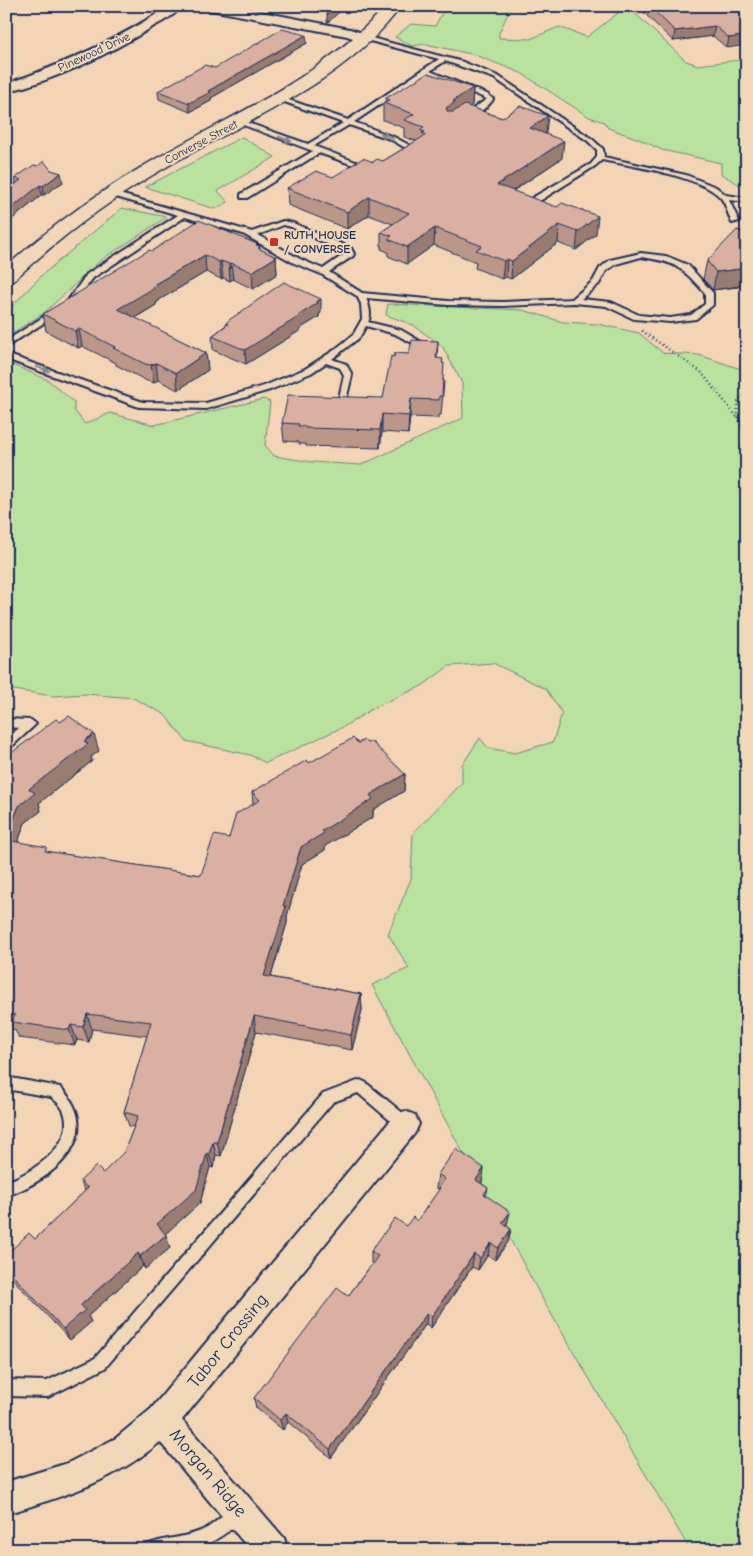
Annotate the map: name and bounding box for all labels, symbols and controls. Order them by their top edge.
street label: Pinewood Drive [56,29,132,75]
street label: Converse Street [162,117,241,167]
one-way arrow [380,132,394,140]
one-way arrow [278,136,293,143]
place label: RUTH HOUSE / CONVERSE [284,228,356,256]
marker: RUTH HOUSE / CONVERSE [268,236,280,248]
one-way arrow [35,366,50,373]
street label: Tabor Crossing [184,1290,272,1392]
street label: Morgan Ridge [165,1425,251,1521]

